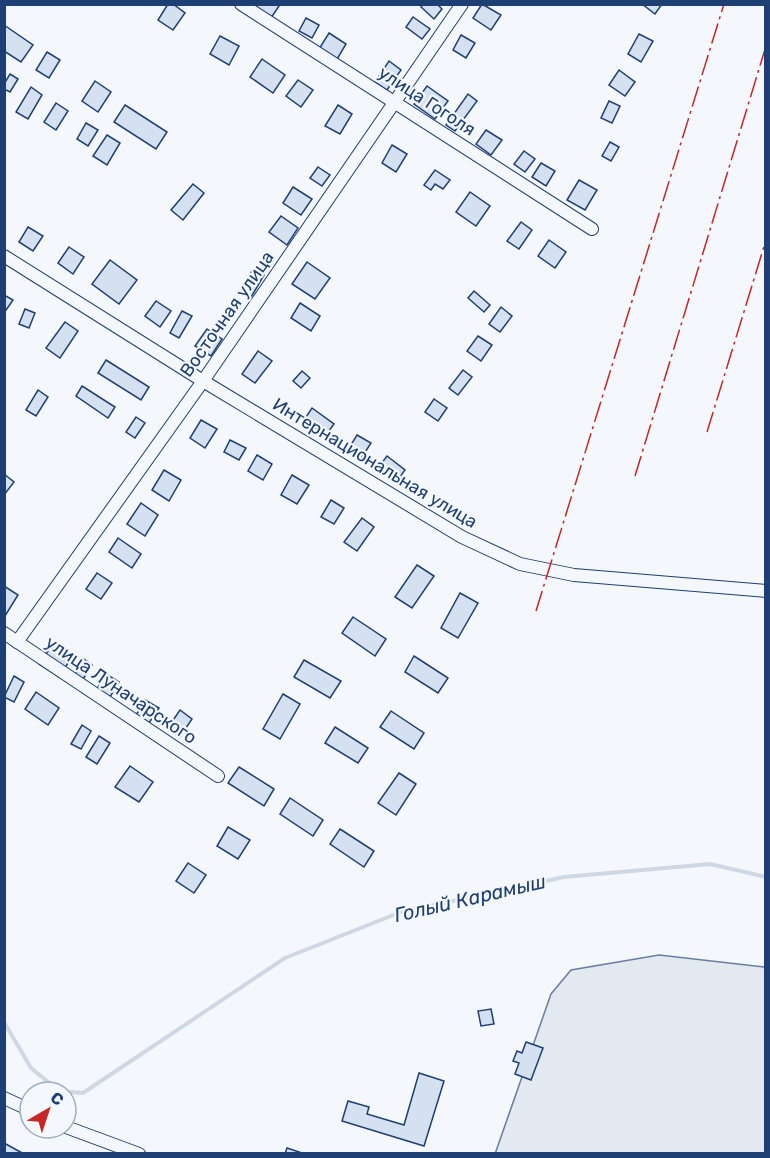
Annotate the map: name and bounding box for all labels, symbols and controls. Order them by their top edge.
street label: улица Гоголя [374,61,480,141]
street label: Восточная улица [175,247,279,381]
street label: Интернациональная улица [269,393,481,533]
street label: улица Луначарского [41,631,201,749]
water label: Голый Карамыш [392,869,548,927]
north arrow [18,1080,78,1140]
text: С [47,1088,67,1110]

